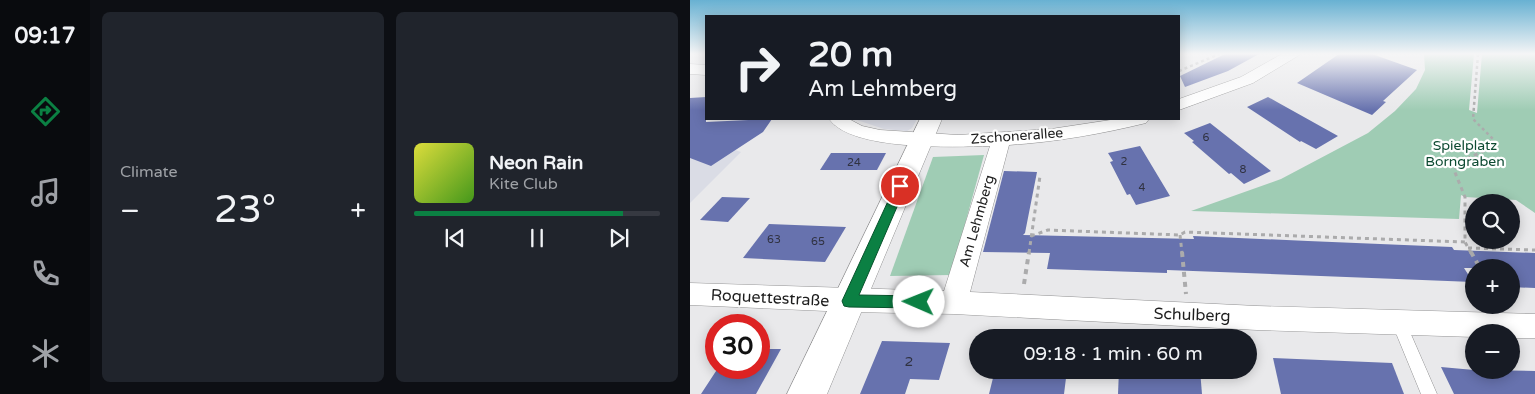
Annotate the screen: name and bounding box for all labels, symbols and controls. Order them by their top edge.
text: 09:17 [15,23,75,49]
text: 20 m [808,34,893,76]
icon: right [725,35,790,100]
text: Am Lehmberg [808,76,957,102]
icon: directions [28,94,63,129]
street label: Zschonerallee [970,124,1064,148]
house number: 6 [1203,131,1210,144]
park label: Spielplatz Borngraben [1425,137,1505,170]
text: Neon Rain [489,152,583,174]
house number: 2 [1121,155,1128,168]
house number: 24 [847,156,861,169]
text: Climate [120,162,178,182]
house number: 8 [1240,163,1247,176]
pin [879,165,921,207]
icon: arrive [886,172,914,200]
street label: Am Lehmberg [956,173,998,269]
text: Kite Club [489,174,558,194]
icon: music [28,175,63,210]
house number: 4 [1139,181,1146,194]
text: 23° [214,187,276,233]
text: − [120,194,140,228]
text: + [350,194,366,228]
map controls [1465,194,1520,379]
button: search [1465,194,1520,249]
icon: previous [441,224,469,252]
icon: pause [523,224,551,252]
icon: next [605,224,633,252]
house number: 63 [767,233,781,246]
house number: 65 [811,235,825,248]
icon: phone [28,256,63,291]
button: + [1465,259,1520,314]
position arrow [892,275,944,327]
street label: Roquettestraße [710,285,830,311]
street label: Schulberg [1153,304,1231,326]
speed limit sign: 30 [705,314,770,379]
button: − [1465,324,1520,379]
icon: climate [28,336,63,371]
text: 09:18 · 1 min · 60 m [1023,343,1203,365]
house number: 2 [905,353,913,370]

